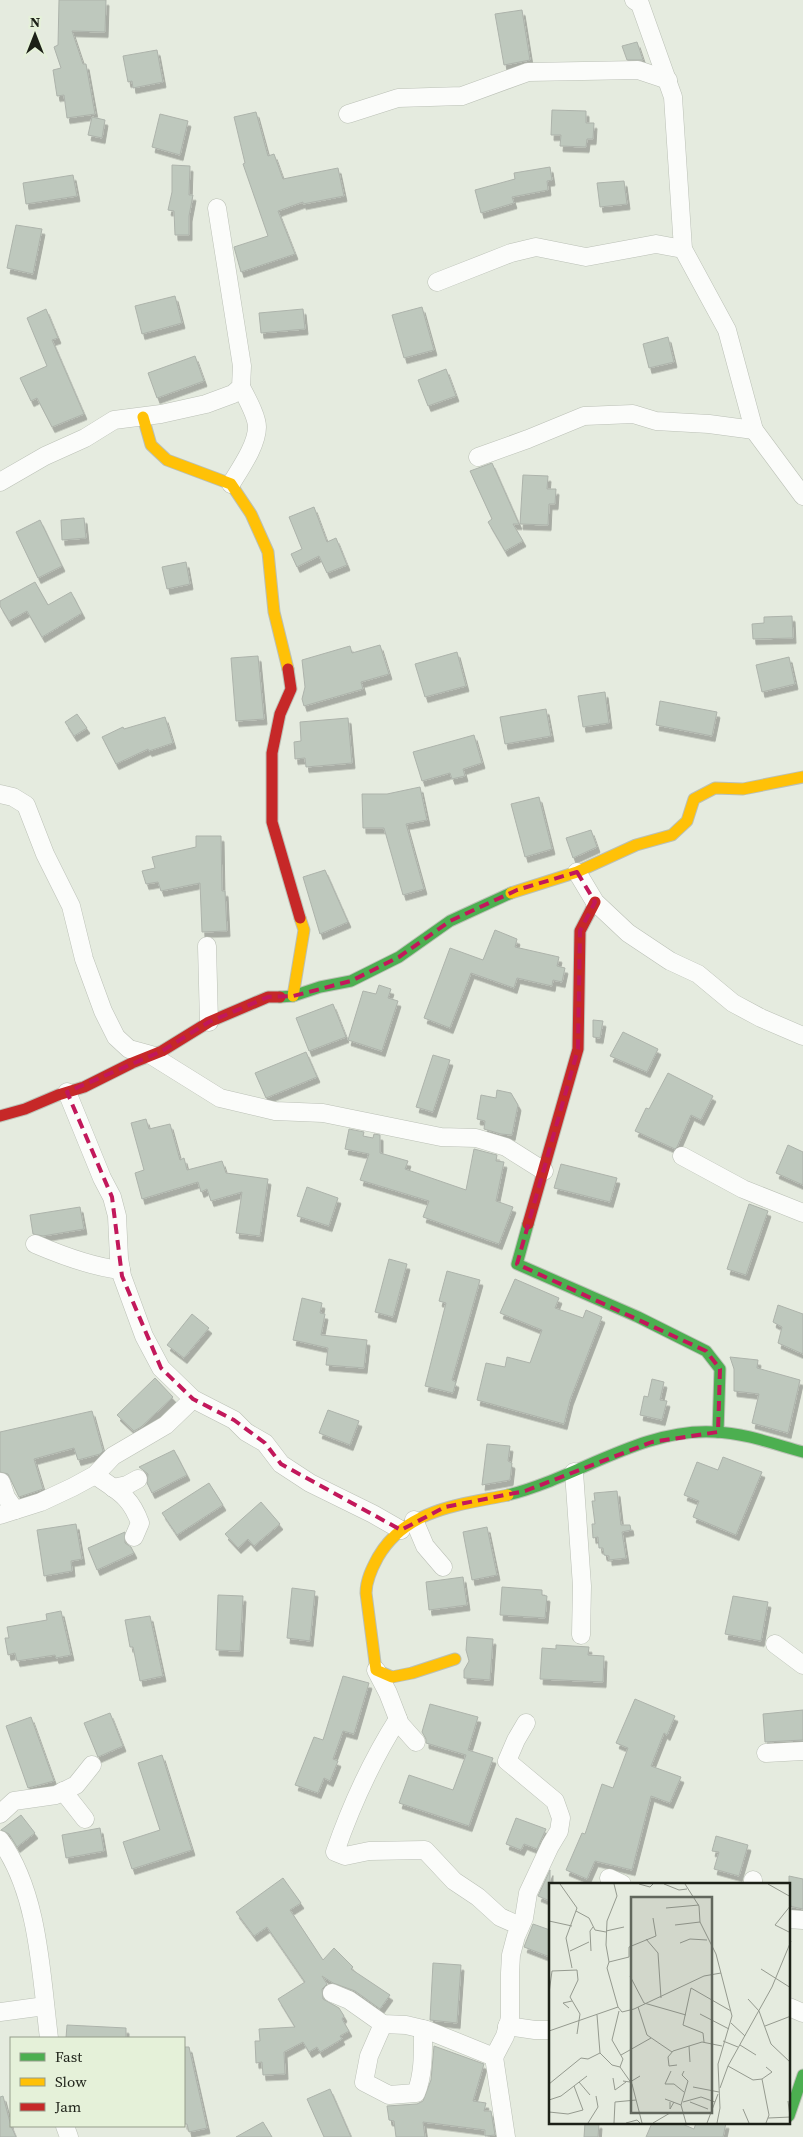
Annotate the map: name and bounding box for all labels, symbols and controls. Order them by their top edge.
north arrow [10,10,60,60]
text: N [30,12,40,32]
inset map [549,1883,790,2124]
legend [10,2037,185,2127]
text: Fast [55,2046,82,2067]
text: Slow [55,2071,87,2092]
text: Jam [54,2096,82,2117]

